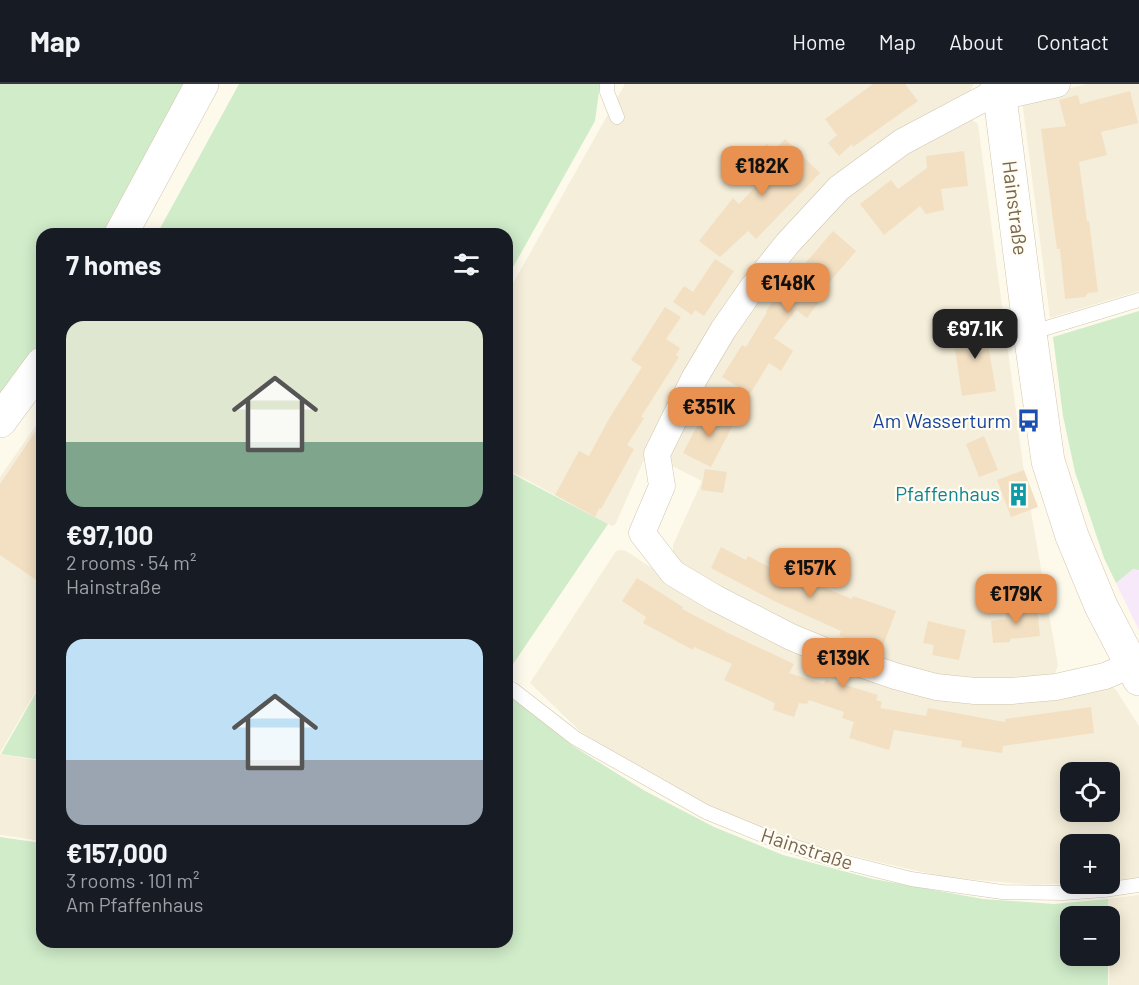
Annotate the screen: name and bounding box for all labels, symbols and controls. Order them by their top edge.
text: Map [30,24,81,58]
text: Home [792,29,846,54]
text: Map [879,29,916,54]
text: About [949,29,1004,54]
text: Contact [1037,29,1109,54]
pin: €182K [720,146,804,197]
text: €182K [735,153,789,177]
street label: Hainstraße [998,159,1034,257]
icon: filters [450,248,483,281]
text: 7 homes [66,249,161,280]
pin: €148K [746,263,830,314]
text: €148K [760,270,816,294]
pin: €97.1K [926,309,1024,360]
text: €97.1K [947,316,1003,340]
icon: home [221,360,329,468]
pin: €351K [667,387,751,438]
text: €351K [682,394,736,418]
place label: Am Wasserturm [873,408,1011,432]
bus stop icon: Am Wasserturm [1016,408,1042,434]
place label: Pfaffenhaus [895,481,1000,505]
building icon: Pfaffenhaus [1005,481,1031,507]
text: €97,100 [66,519,153,550]
pin: €157K [768,548,852,599]
text: 2 rooms · 54 m² [66,550,196,574]
text: €157K [784,555,836,579]
text: Hainstraße [66,574,161,598]
pin: €179K [974,574,1058,625]
text: €179K [990,581,1042,605]
pin: €139K [801,638,885,689]
text: €139K [816,645,870,669]
icon: home [221,678,329,786]
map controls [1060,762,1120,966]
button: locate [1060,762,1120,822]
street label: Hainstraße [758,822,856,874]
button: + [1060,834,1120,894]
text: €157,000 [66,837,168,868]
text: 3 rooms · 101 m² [66,868,199,892]
text: Am Pfaffenhaus [66,892,203,916]
button: − [1060,906,1120,966]

